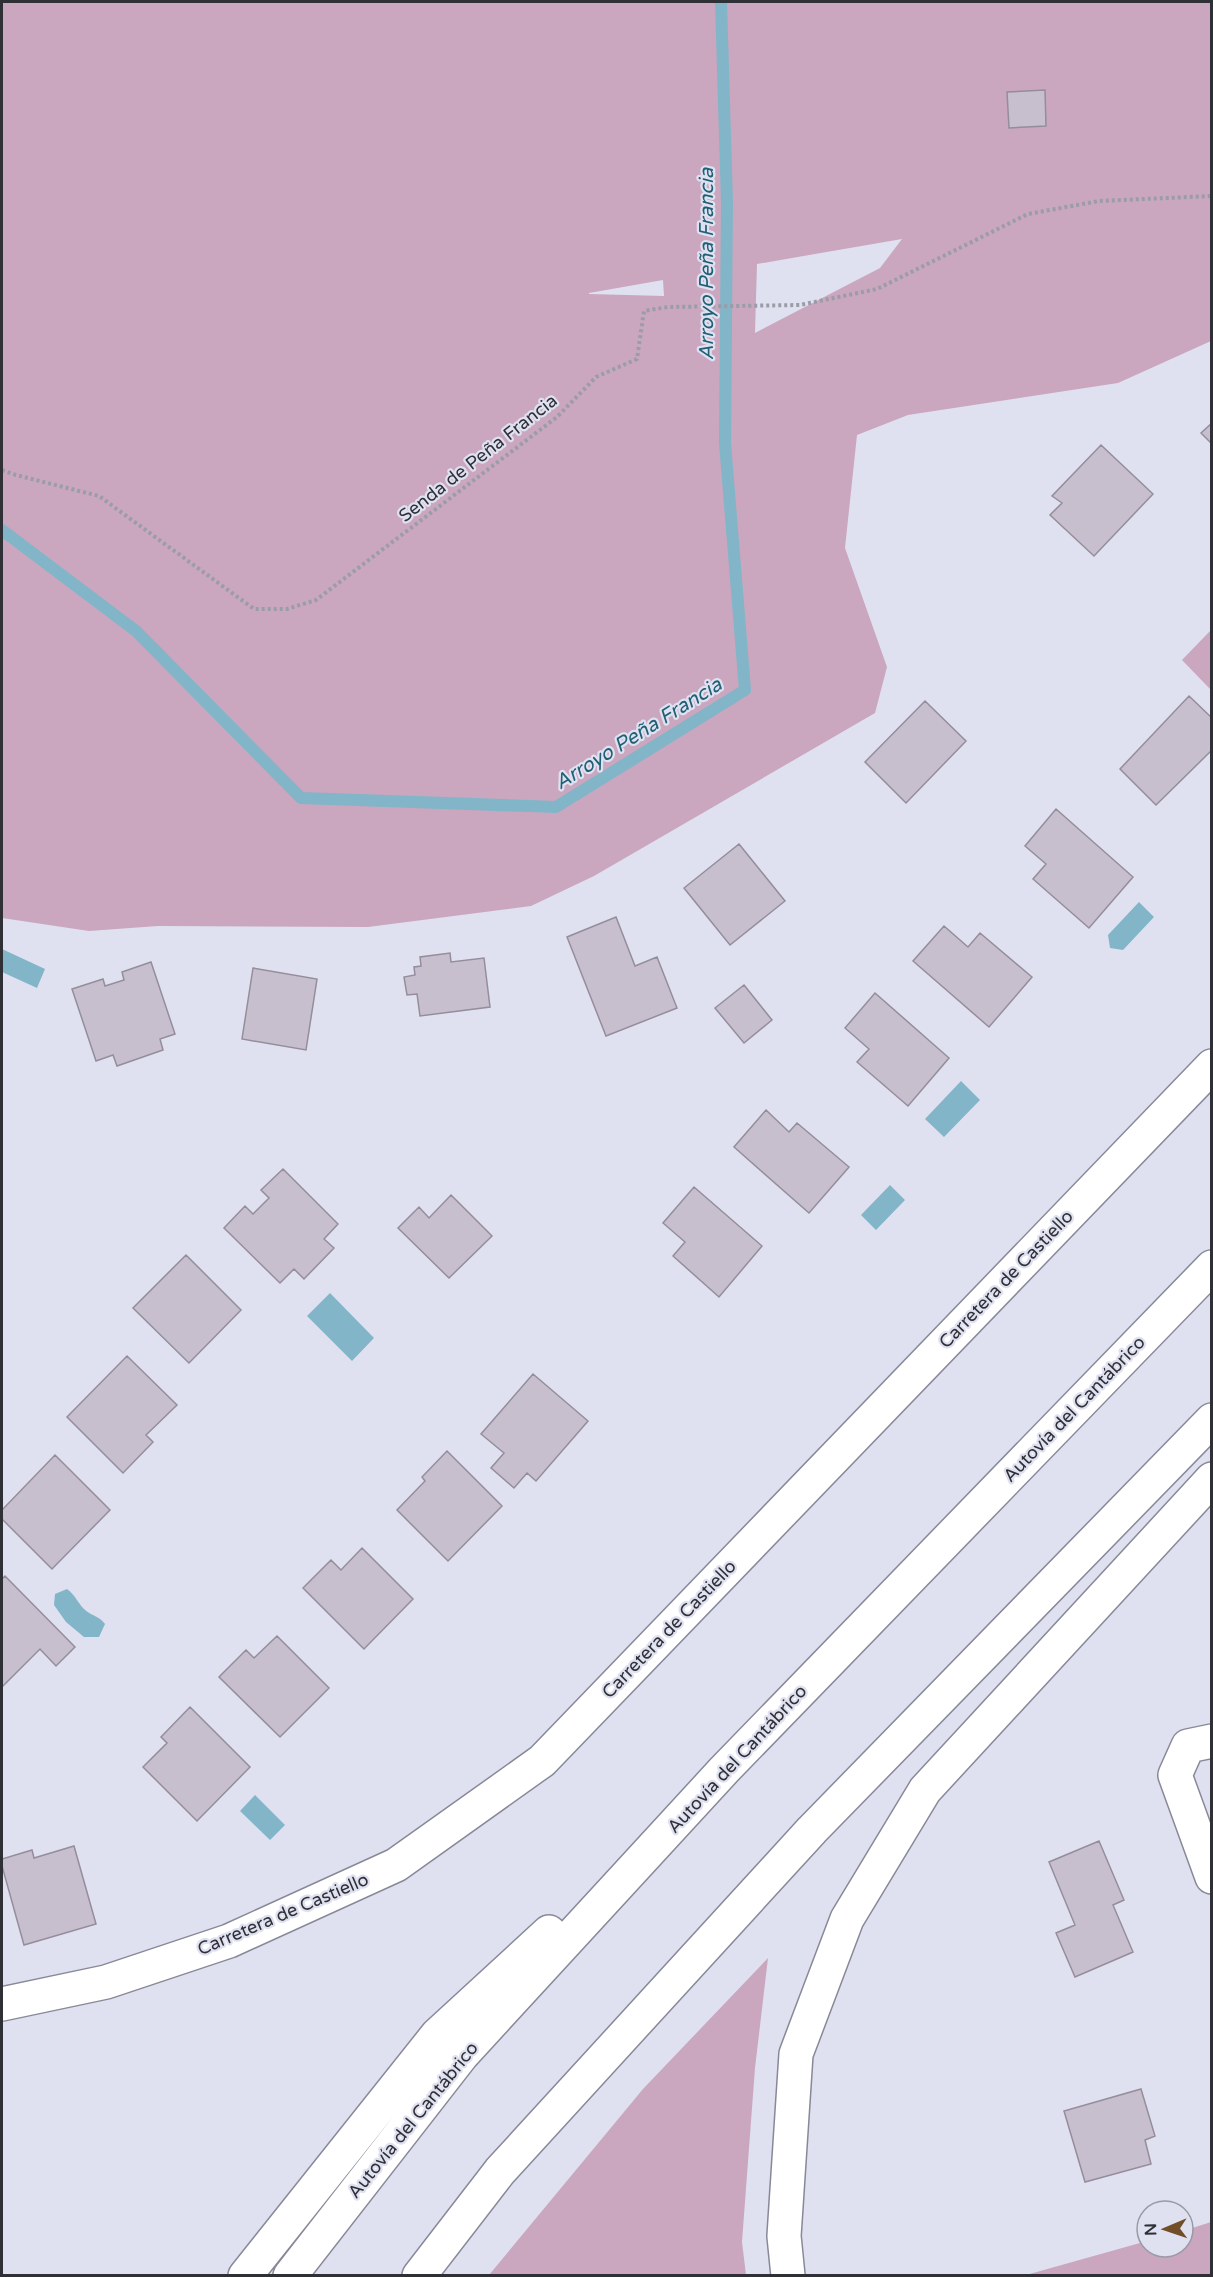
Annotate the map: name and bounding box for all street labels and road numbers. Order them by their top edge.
street label: Senda de Peña Francia [394,389,562,527]
street label: Carretera de Castiello [934,1205,1078,1353]
street label: Autovía del Cantábrico [998,1331,1150,1487]
street label: Carretera de Castiello [597,1555,741,1703]
street label: Autovía del Cantábrico [663,1680,812,1838]
street label: Carretera de Castiello [194,1868,372,1960]
street label: Autovía del Cantábrico [343,2037,483,2203]

